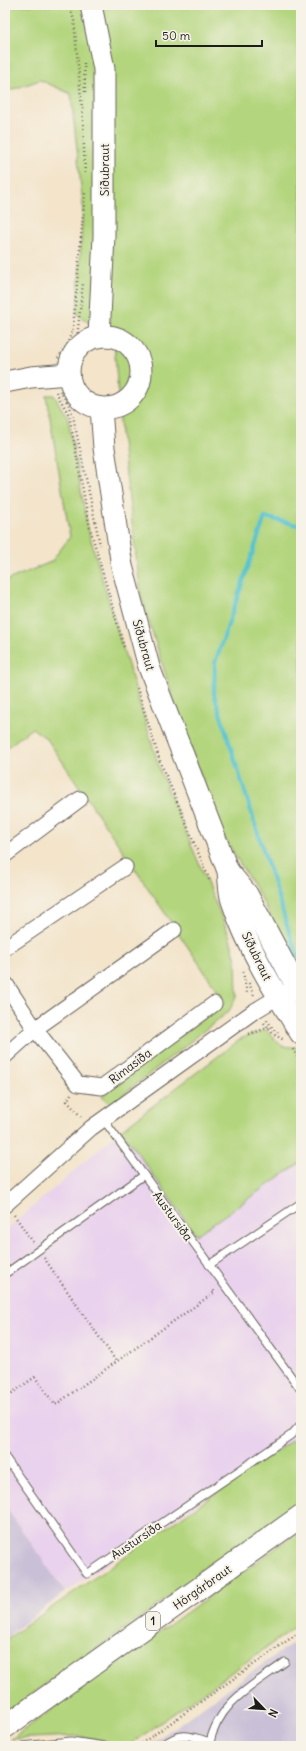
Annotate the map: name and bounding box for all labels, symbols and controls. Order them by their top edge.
scale bar [156,22,262,48]
text: 50 m [162,28,191,43]
street label: Síðubraut [97,144,112,196]
street label: Síðubraut [130,618,158,672]
street label: Síðubraut [239,929,275,983]
street label: Rimasíða [106,1045,154,1087]
street label: Austursíða [150,1188,196,1244]
street label: Austursíða [108,1517,164,1562]
street label: Hörgárbraut [170,1561,234,1613]
road number: 1 [146,1612,160,1630]
north arrow [244,1689,284,1729]
text: N [265,1707,281,1720]

